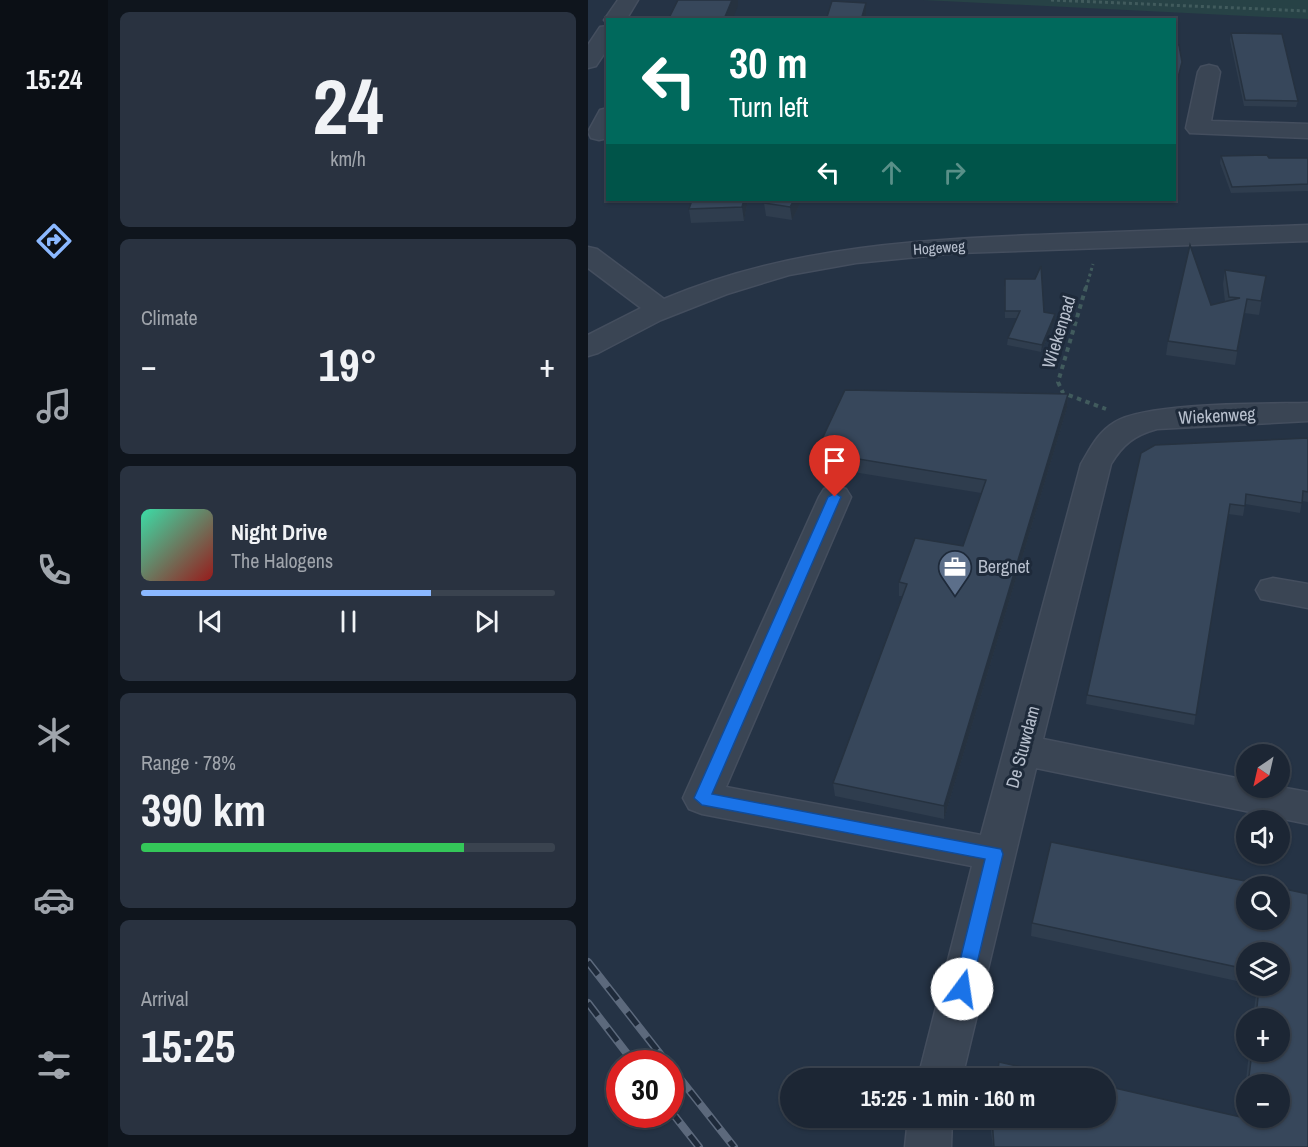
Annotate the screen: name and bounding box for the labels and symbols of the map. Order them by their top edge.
street label: Hogeweg [912,235,966,260]
street label: Wiekenpad [1036,292,1081,371]
street label: Wiekenweg [1178,401,1257,430]
pin [809,435,860,497]
office icon: Bergnet [937,549,973,596]
place label: Bergnet [978,554,1030,579]
street label: De Stuwdam [1000,703,1046,791]
north arrow [1236,744,1290,798]
position arrow [930,957,994,1021]
speed limit sign: 30 [606,1050,684,1128]

